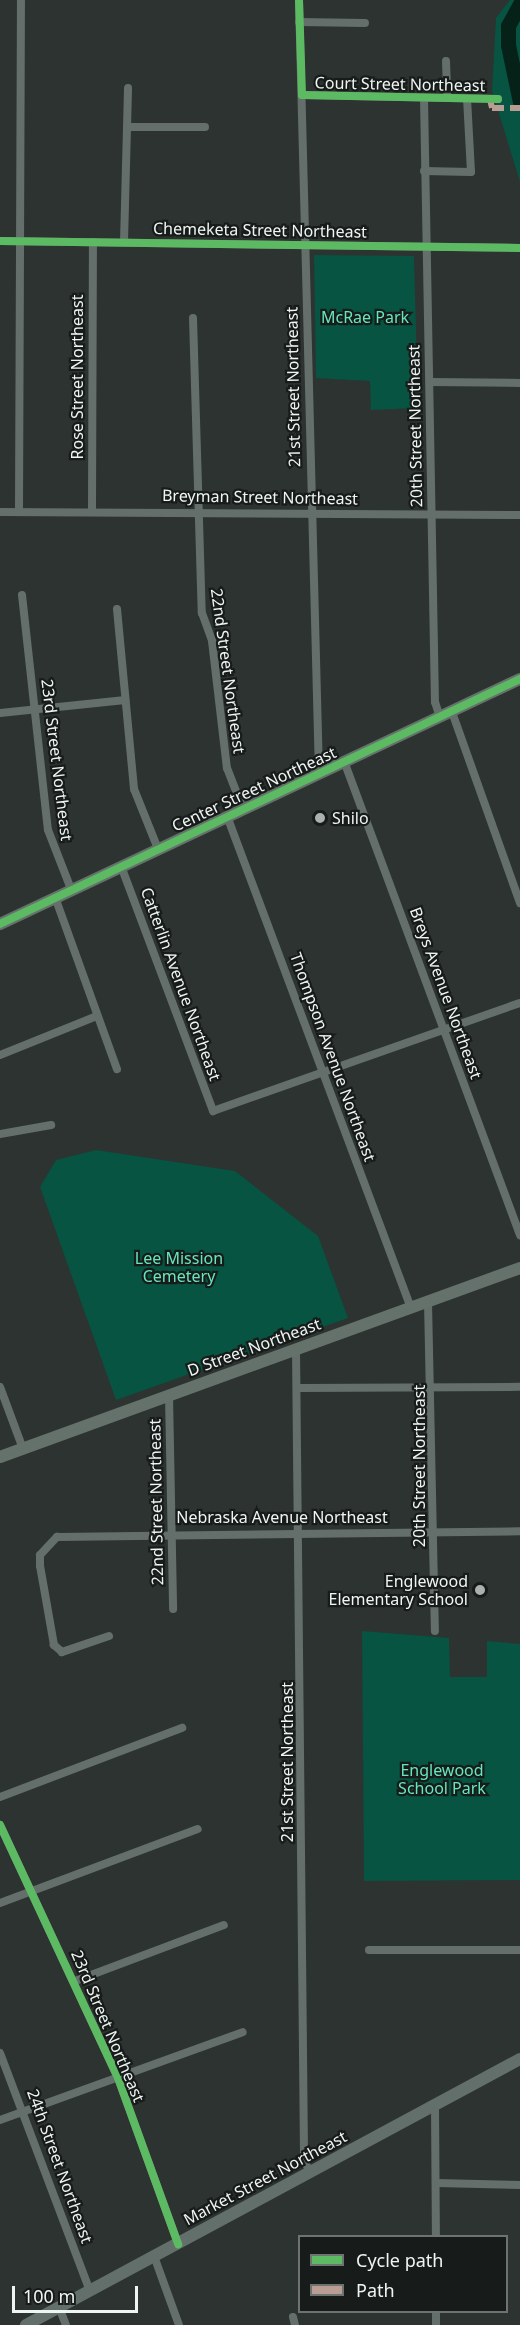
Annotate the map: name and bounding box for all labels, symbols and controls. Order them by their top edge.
street label: Court Street Northeast [315,73,485,95]
street label: Chemeketa Street Northeast [153,219,367,241]
street label: Rose Street Northeast [67,295,87,459]
street label: 21st Street Northeast [282,307,304,467]
park label: McRae Park [321,307,409,327]
street label: 20th Street Northeast [404,345,426,507]
street label: Breyman Street Northeast [162,486,358,508]
street label: 22nd Street Northeast [207,587,249,755]
street label: 23rd Street Northeast [38,678,76,842]
street label: Center Street Northeast [169,742,339,836]
place label: Shilo [332,808,369,828]
marker: Shilo [313,811,327,825]
street label: Catterlin Avenue Northeast [137,885,225,1083]
street label: Breys Avenue Northeast [406,905,486,1081]
street label: Thompson Avenue Northeast [286,950,380,1164]
park label: Lee Mission Cemetery [135,1248,223,1286]
street label: D Street Northeast [185,1314,323,1380]
street label: 20th Street Northeast [409,1385,429,1547]
street label: 22nd Street Northeast [145,1419,167,1585]
street label: Nebraska Avenue Northeast [176,1507,388,1527]
place label: Englewood Elementary School [329,1571,468,1609]
marker: Englewood Elementary School [473,1583,487,1597]
street label: 21st Street Northeast [277,1682,297,1842]
park label: Englewood School Park [398,1760,486,1798]
street label: 23rd Street Northeast [67,1947,149,2105]
street label: 24th Street Northeast [23,2086,97,2246]
street label: Market Street Northeast [180,2127,350,2229]
legend [298,2235,508,2313]
text: Cycle path [356,2248,443,2272]
scale bar [15,2274,141,2312]
text: Path [356,2278,395,2302]
text: 100 m [23,2284,75,2308]

